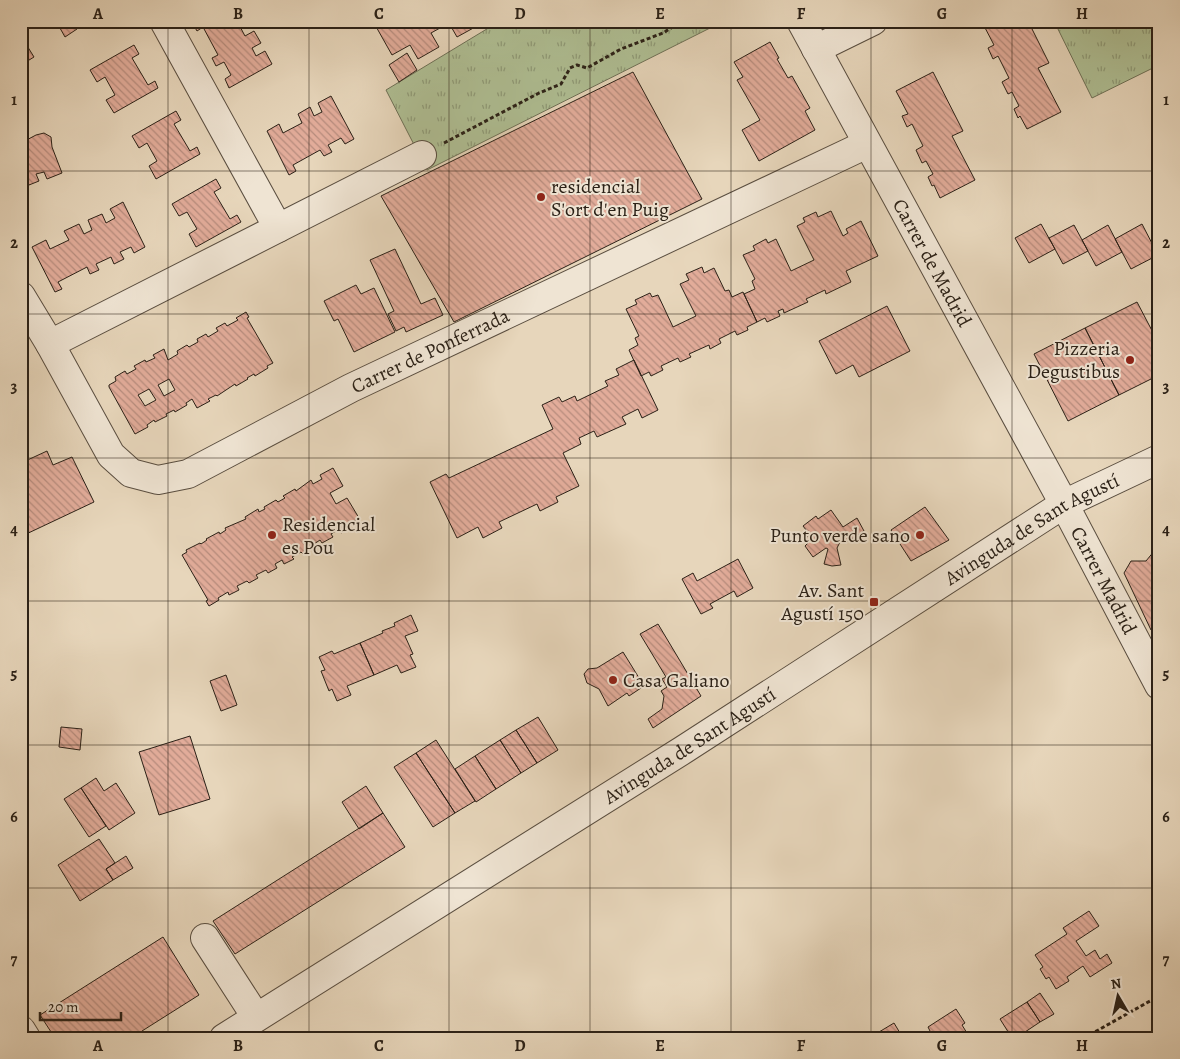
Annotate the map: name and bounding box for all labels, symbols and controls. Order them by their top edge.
text: A [92,3,104,25]
text: B [233,3,243,25]
text: C [374,3,384,25]
text: D [514,3,526,25]
text: E [655,3,665,25]
text: F [797,3,806,25]
text: G [937,3,947,25]
text: H [1076,3,1088,25]
text: 1 [11,89,17,111]
text: 1 [1163,89,1169,111]
place label: residencial S'ort d'en Puig [551,173,669,223]
marker: residencial S'ort d'en Puig [535,191,547,203]
street label: Carrer de Madrid [887,194,978,332]
text: 2 [10,232,18,254]
text: 2 [1162,232,1170,254]
street label: Carrer de Ponferrada [347,301,514,400]
place label: Pizzeria Degustibus [1027,335,1121,385]
marker: Pizzeria Degustibus [1124,354,1136,366]
text: 3 [11,376,18,398]
text: 3 [1163,376,1170,398]
street label: Avinguda de Sant Agustí [938,466,1123,592]
place label: Residencial es Pou [282,511,375,561]
text: 4 [10,519,18,541]
text: 4 [1162,519,1170,541]
street label: Carrer Madrid [1064,521,1144,639]
place label: Punto verde sano [770,522,910,549]
marker: Residencial es Pou [266,529,278,541]
marker: Punto verde sano [914,529,926,541]
place label: Av. Sant Agustí 150 [780,577,864,627]
marker: Av. Sant Agustí 150 [868,596,880,608]
text: 5 [11,663,18,685]
text: 5 [1163,663,1170,685]
place label: Casa Galiano [623,667,729,694]
marker: Casa Galiano [607,674,619,686]
street label: Avinguda de Sant Agustí [597,680,781,811]
text: 6 [10,806,18,828]
text: 6 [1162,806,1170,828]
text: 7 [11,949,18,971]
text: 7 [1163,949,1170,971]
north arrow [1092,972,1142,1022]
text: N [1110,973,1123,994]
scale bar [40,989,121,1021]
text: 20 m [48,997,79,1017]
text: A [92,1035,104,1057]
text: B [233,1035,243,1057]
text: C [374,1035,384,1057]
text: D [514,1035,526,1057]
text: E [655,1035,665,1057]
text: F [797,1035,806,1057]
text: G [937,1035,947,1057]
text: H [1076,1035,1088,1057]

